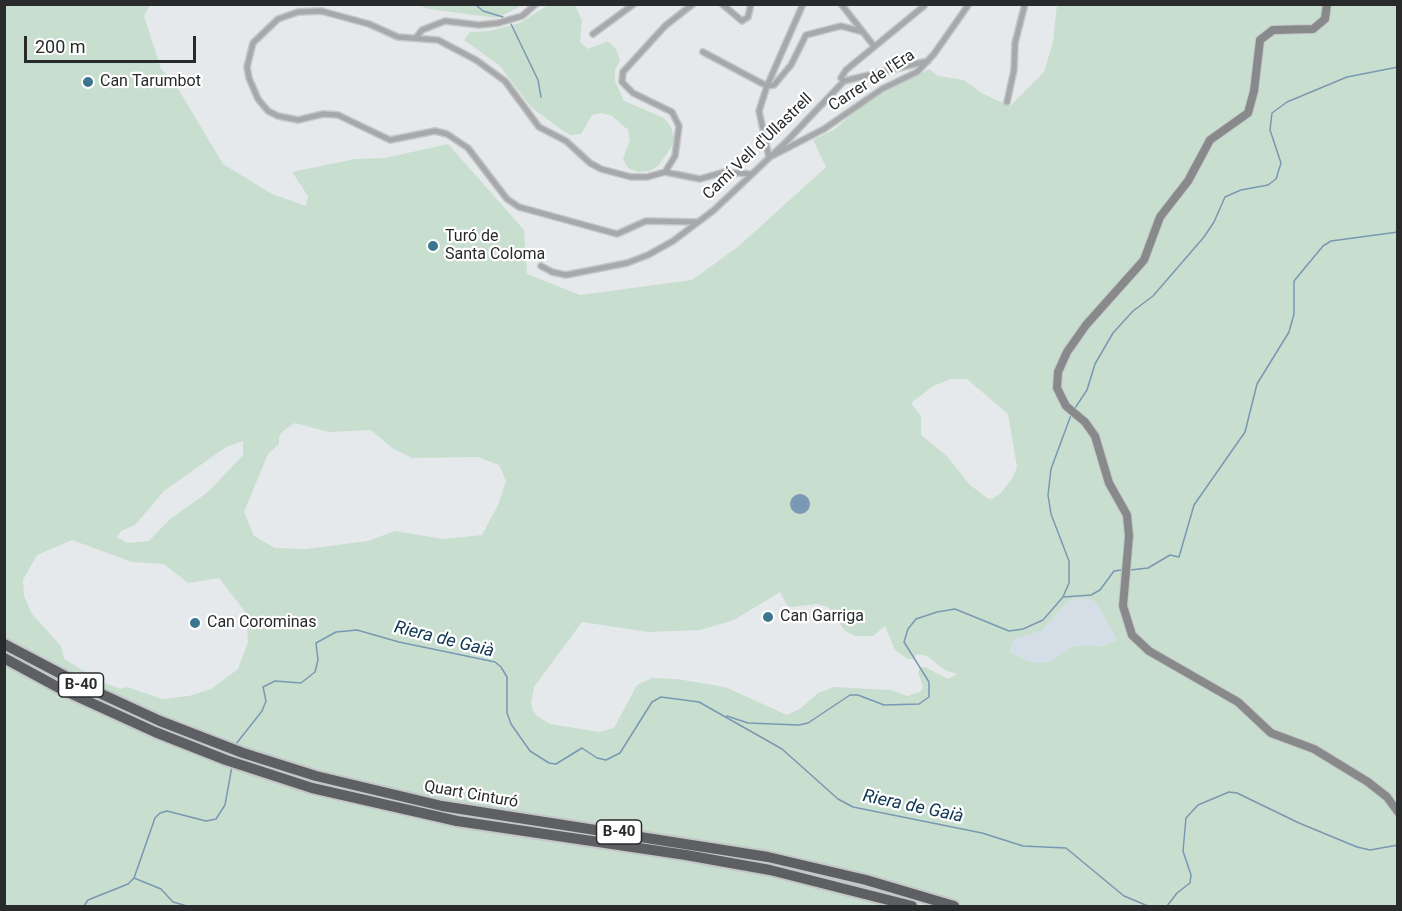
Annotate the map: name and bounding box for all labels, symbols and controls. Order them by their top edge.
scale bar [27,24,200,62]
text: 200 m [35,36,86,57]
street label: Carrer de l'Era [825,46,919,116]
place label: Can Tarumbot [100,72,201,92]
marker: Can Tarumbot [81,75,95,89]
street label: Camí Vell d'Ullastrell [699,90,817,204]
place label: Turó de Santa Coloma [445,227,545,265]
marker: Turó de Santa Coloma [426,239,440,253]
place label: Can Garriga [780,607,864,627]
marker: Can Garriga [761,610,775,624]
place label: Can Corominas [207,613,317,633]
marker: Can Corominas [188,616,202,630]
water label: Riera de Gaià [392,617,496,663]
road number: B-40 [58,673,104,697]
street label: Quart Cinturó [422,777,520,813]
water label: Riera de Gaià [861,786,965,828]
road number: B-40 [596,820,642,844]

